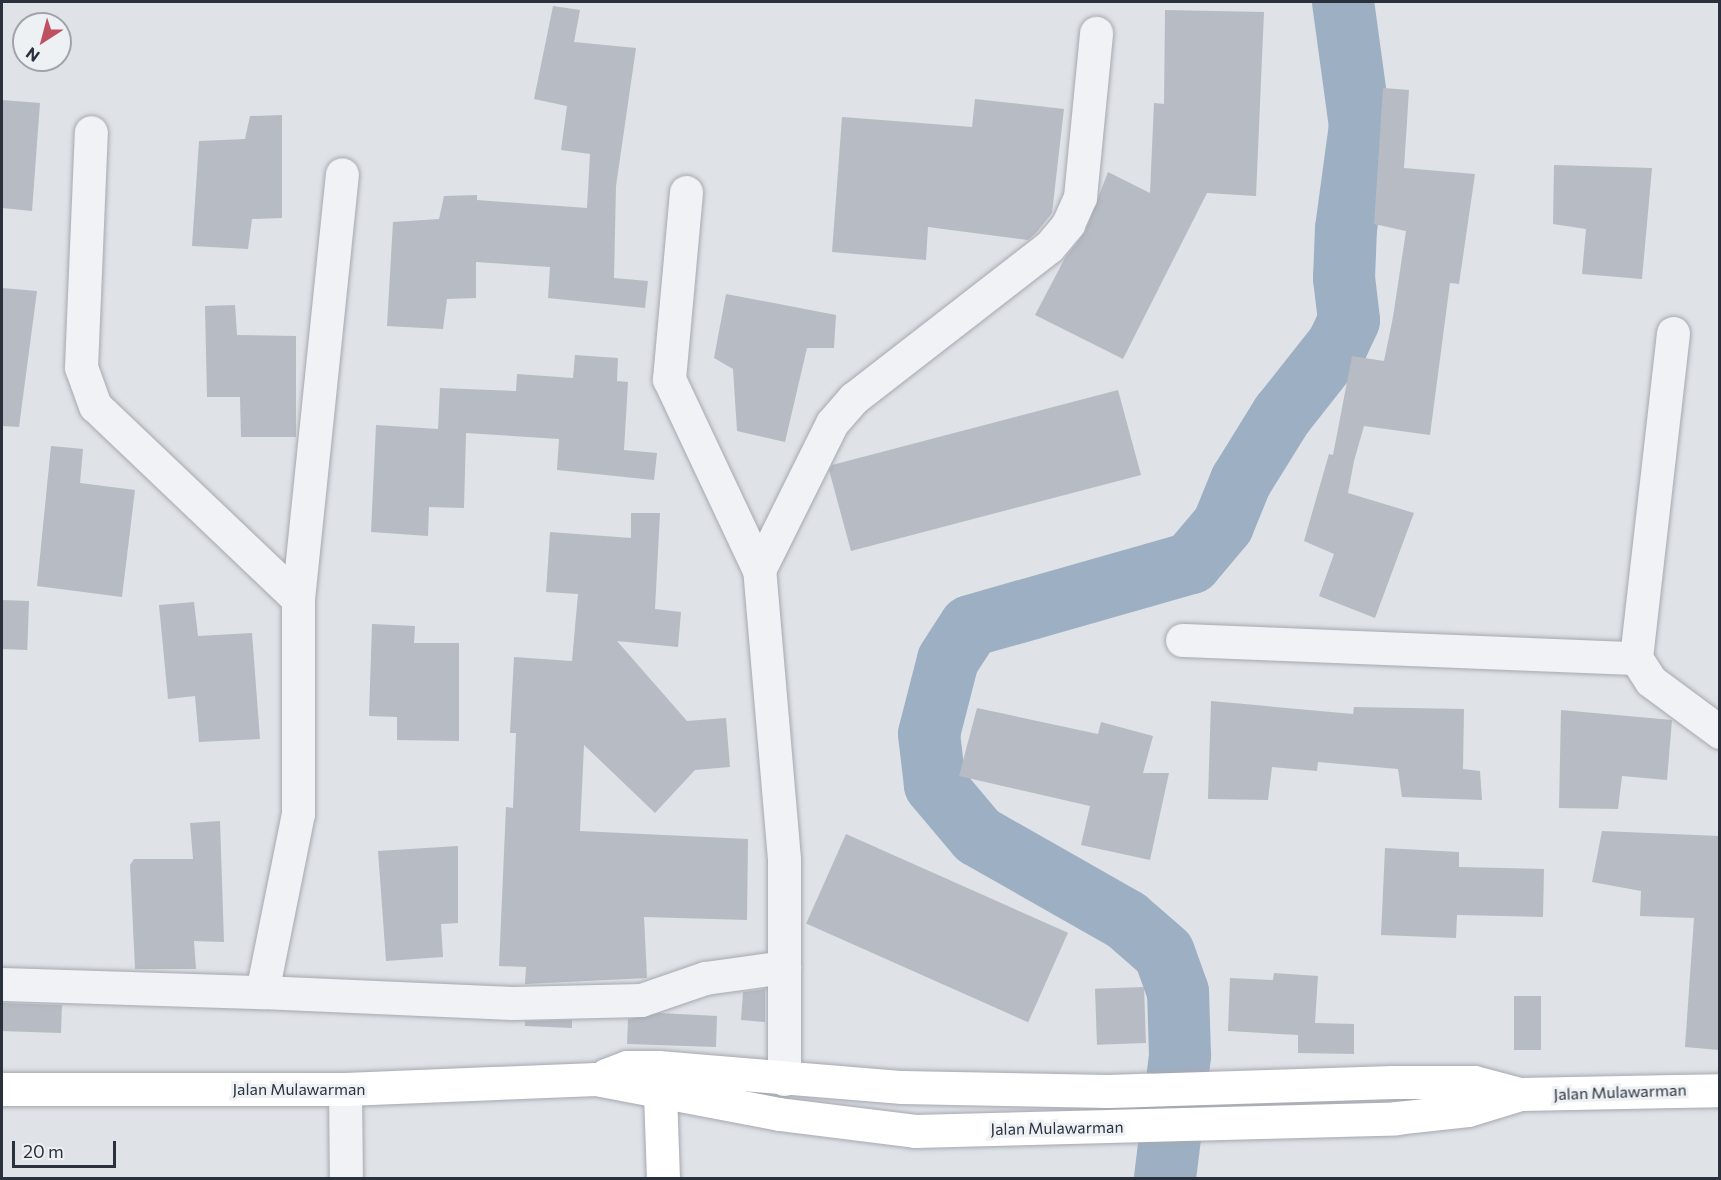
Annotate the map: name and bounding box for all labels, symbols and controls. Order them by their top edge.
north arrow [12,12,72,72]
text: N [22,44,43,67]
street label: Jalan Mulawarman [232,1079,366,1099]
street label: Jalan Mulawarman [1553,1080,1687,1104]
street label: Jalan Mulawarman [990,1117,1124,1139]
scale bar [15,1129,118,1167]
text: 20 m [23,1140,64,1162]

